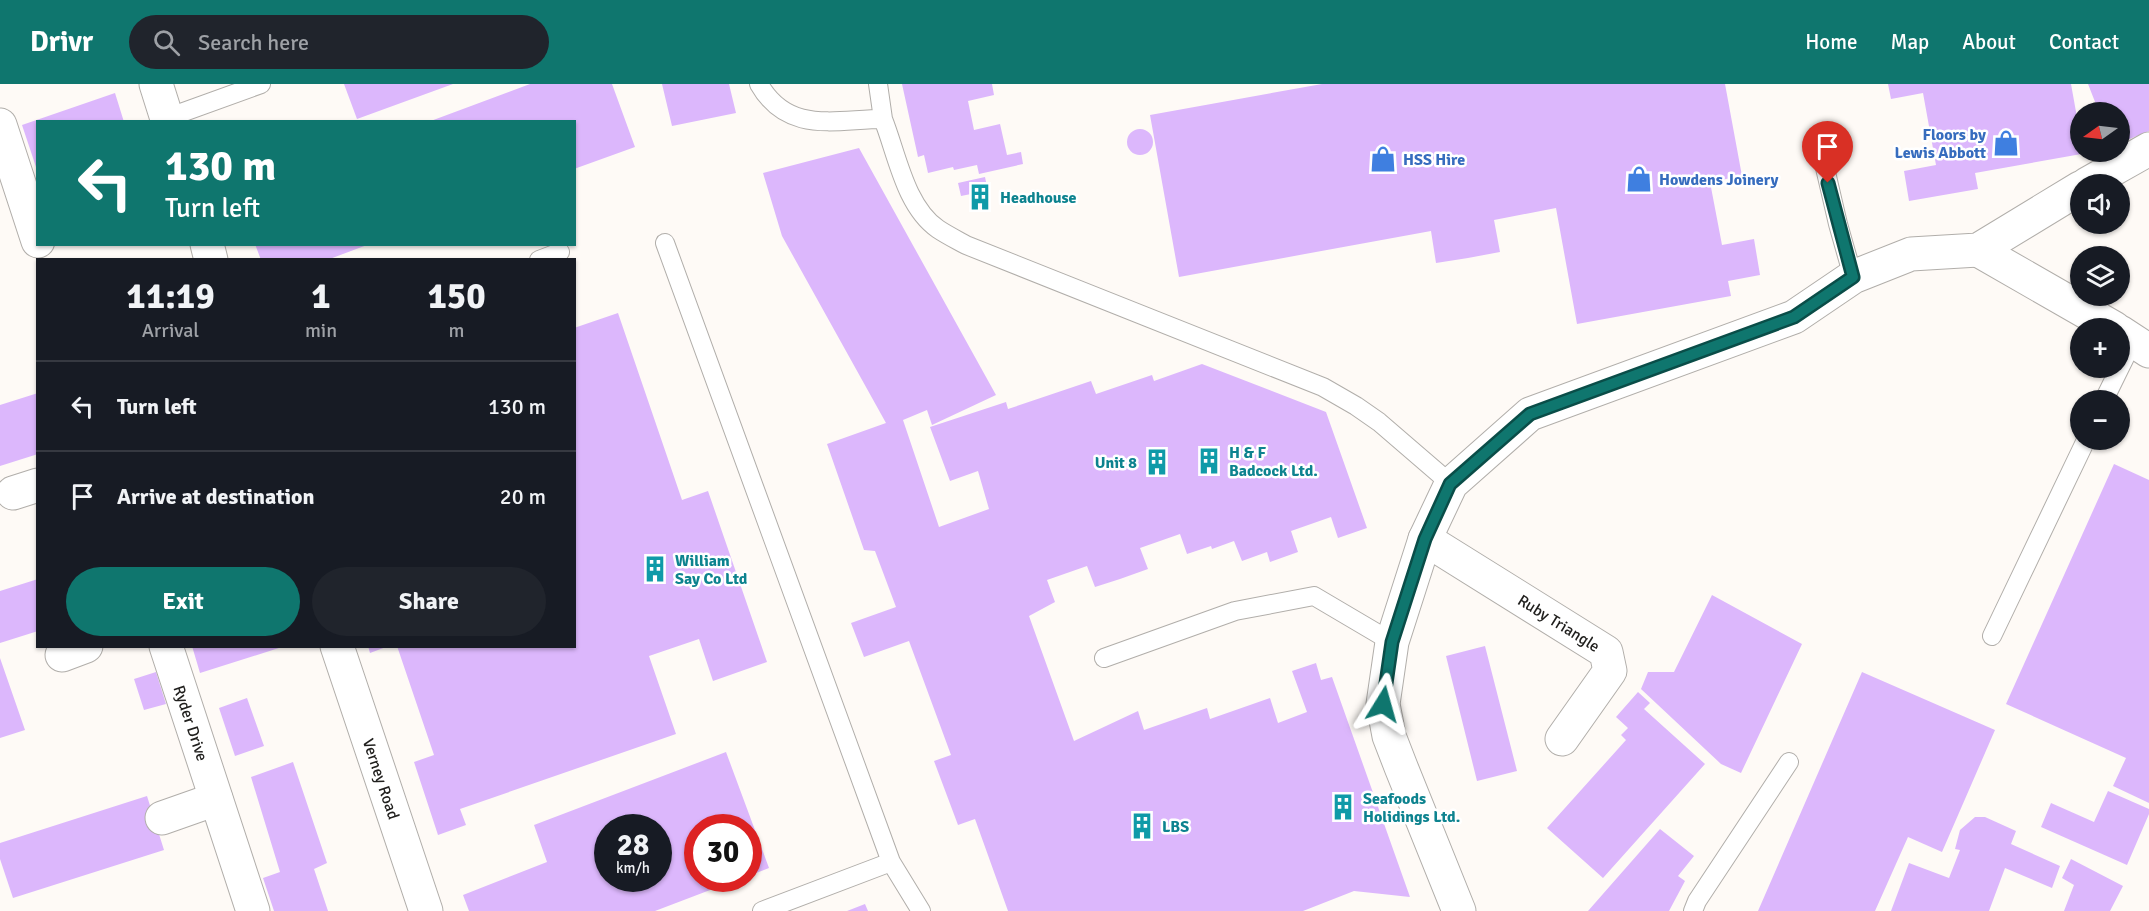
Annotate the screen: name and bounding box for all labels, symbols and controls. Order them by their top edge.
search box [129,15,549,69]
text: Drivr [30,25,93,59]
icon: search [150,26,183,59]
text: Search here [198,29,309,56]
text: Home [1805,29,1858,55]
text: Map [1891,29,1929,55]
text: About [1962,29,2016,55]
text: Contact [2049,29,2119,55]
north arrow [2070,102,2130,162]
map controls [2070,102,2130,450]
pin [1802,121,1853,183]
place label: Floors by Lewis Abbott [1895,125,1986,163]
shop icon: Floors by Lewis Abbott [1991,128,2021,158]
icon: arrive [1811,130,1844,163]
text: 130 m [165,141,276,192]
icon: left [66,144,144,222]
shop icon: HSS Hire [1368,144,1398,174]
place label: HSS Hire [1403,150,1465,170]
shop icon: Howdens Joinery [1624,164,1654,194]
place label: Howdens Joinery [1659,170,1779,190]
button: sound [2070,174,2130,234]
building icon: Headhouse [965,182,995,212]
place label: Headhouse [1000,188,1077,208]
text: Turn left [165,192,260,225]
button: layers [2070,246,2130,306]
text: 11:19 [126,274,215,319]
text: 1 [311,274,331,319]
text: 150 [427,274,486,319]
text: Arrival [142,318,199,343]
text: min [305,318,337,343]
text: m [449,318,465,343]
button: + [2070,318,2130,378]
icon: left [66,390,99,423]
button: − [2070,390,2130,450]
text: Turn left [117,393,197,420]
text: 130 m [488,393,546,420]
place label: H & F Badcock Ltd. [1229,443,1318,481]
building icon: H & F Badcock Ltd. [1194,446,1224,476]
building icon: Unit 8 [1142,447,1172,477]
place label: Unit 8 [1095,453,1137,473]
icon: arrive [66,480,99,513]
text: Arrive at destination [117,483,314,510]
text: 20 m [500,483,546,510]
place label: William Say Co Ltd [675,551,748,589]
building icon: William Say Co Ltd [640,554,670,584]
button: Exit [66,567,300,636]
button: Share [312,567,546,636]
street label: Ruby Triangle [1514,590,1603,657]
position arrow [1351,672,1415,736]
street label: Ryder Drive [169,683,212,764]
street label: Verney Road [358,736,403,822]
place label: Seafoods Holidings Ltd. [1363,789,1460,827]
building icon: Seafoods Holidings Ltd. [1328,792,1358,822]
building icon: LBS [1127,811,1157,841]
speed limit sign: 30 [684,814,762,892]
place label: LBS [1162,817,1189,837]
text: 28 [617,827,649,864]
text: km/h [616,859,650,877]

